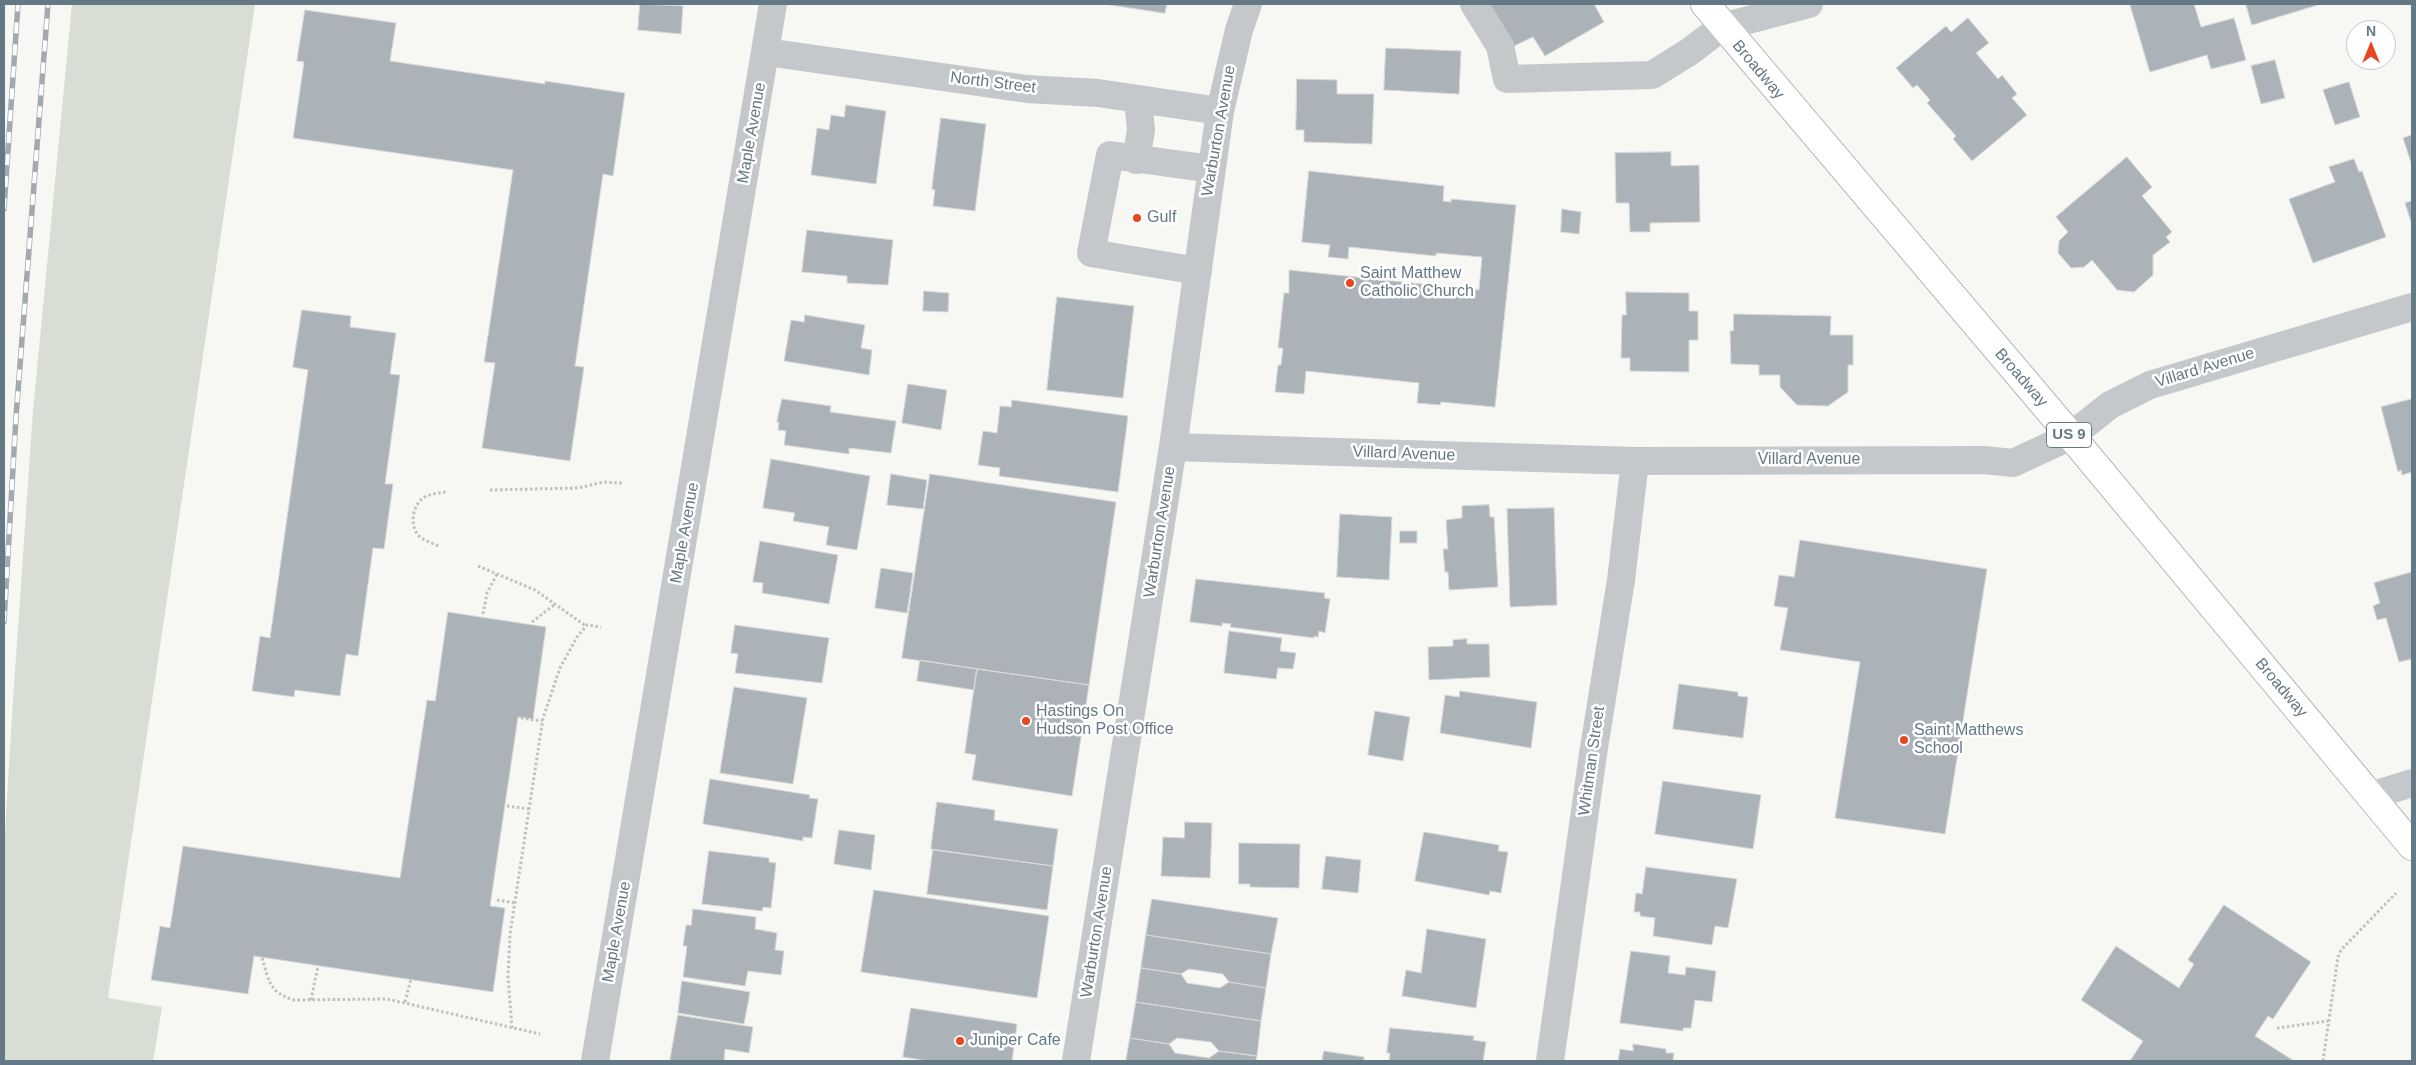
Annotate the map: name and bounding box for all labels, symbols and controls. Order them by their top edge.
north arrow [2346,20,2396,70]
text: N [2366,23,2376,39]
street label: Broadway [1728,37,1788,103]
street label: Warburton Avenue [1198,64,1240,198]
street label: North Street [949,68,1037,98]
street label: Maple Avenue [734,81,770,185]
place label: Gulf [1147,208,1176,228]
marker: Gulf [1131,212,1143,224]
place label: Saint Matthew Catholic Church [1360,264,1474,302]
marker: Saint Matthew Catholic Church [1344,277,1356,289]
street label: Villard Avenue [2153,344,2257,392]
street label: Broadway [1990,345,2052,411]
road number: US 9 [2046,422,2092,448]
street label: Villard Avenue [1352,443,1456,465]
street label: Villard Avenue [1758,450,1860,470]
street label: Warburton Avenue [1140,465,1180,599]
street label: Maple Avenue [667,481,703,585]
street label: Broadway [2251,655,2311,721]
place label: Hastings On Hudson Post Office [1036,702,1174,740]
street label: Whitman Street [1575,705,1609,817]
marker: Hastings On Hudson Post Office [1020,715,1032,727]
place label: Saint Matthews School [1914,721,2023,759]
marker: Saint Matthews School [1898,734,1910,746]
street label: Warburton Avenue [1077,865,1117,999]
street label: Maple Avenue [599,880,635,984]
place label: Juniper Cafe [970,1031,1061,1051]
marker: Juniper Cafe [954,1035,966,1047]

